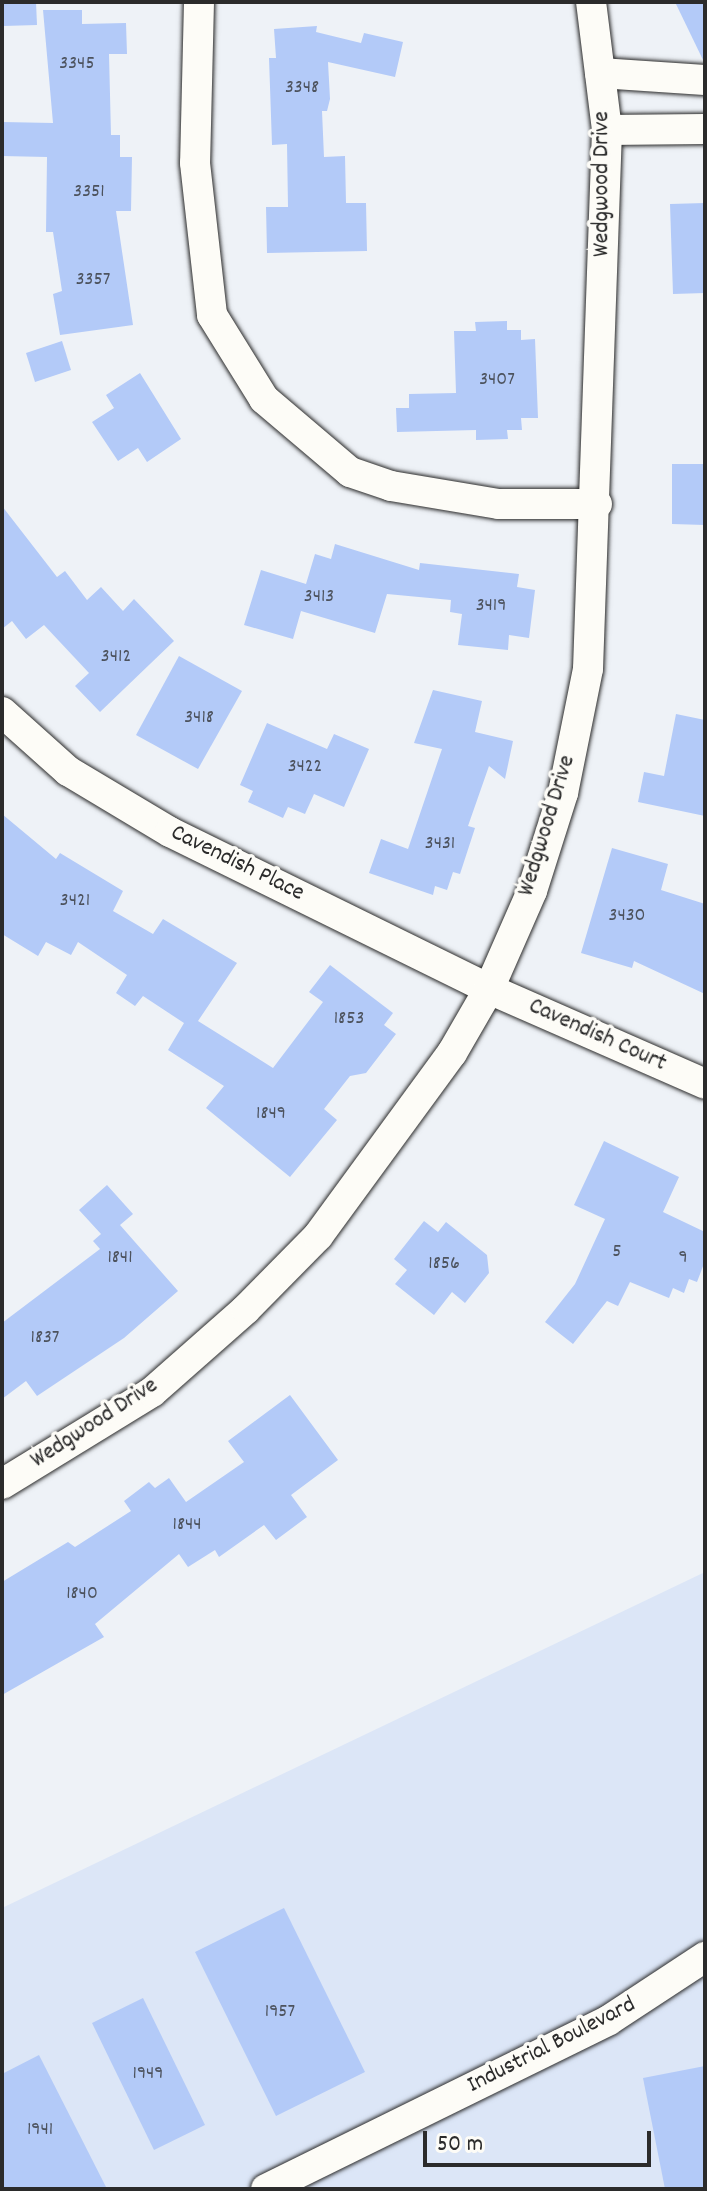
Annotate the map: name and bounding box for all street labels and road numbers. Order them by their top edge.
street label: Wedgwood Drive [589,111,617,257]
street label: Wedgwood Drive [513,752,583,900]
street label: Cavendish Place [165,819,309,909]
street label: Cavendish Court [524,993,670,1079]
street label: Wedgwood Drive [26,1372,164,1476]
street label: Industrial Boulevard [463,1991,641,2101]

